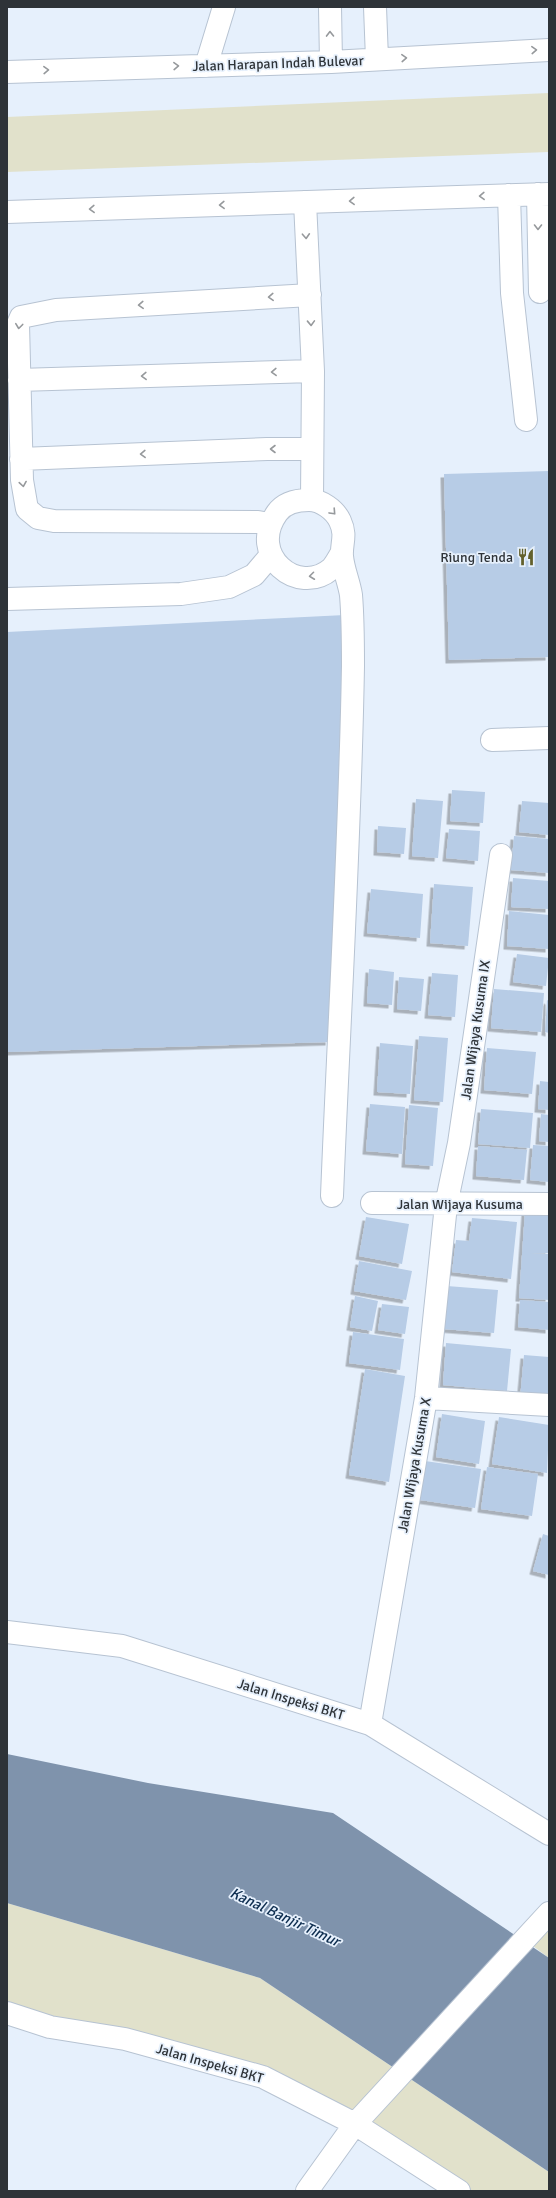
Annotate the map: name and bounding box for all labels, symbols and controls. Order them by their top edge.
one-way arrow [326,31,334,37]
one-way arrow [531,46,537,55]
street label: Jalan Harapan Indah Bulevar [192,52,365,75]
one-way arrow [401,53,407,62]
one-way arrow [173,62,179,71]
one-way arrow [43,66,49,75]
one-way arrow [479,192,485,201]
one-way arrow [349,196,355,205]
one-way arrow [219,201,225,209]
one-way arrow [89,205,95,213]
one-way arrow [534,224,542,230]
one-way arrow [302,233,311,239]
one-way arrow [268,293,274,301]
one-way arrow [138,300,144,309]
one-way arrow [306,320,315,326]
one-way arrow [15,323,24,329]
one-way arrow [271,368,277,377]
one-way arrow [141,372,147,381]
one-way arrow [270,445,276,453]
one-way arrow [140,450,146,459]
one-way arrow [18,481,27,487]
one-way arrow [328,507,335,515]
restaurant icon: Riung Tenda [516,547,536,567]
place label: Riung Tenda [440,549,513,566]
one-way arrow [309,571,315,580]
street label: Jalan Wijaya Kusuma IX [457,959,494,1101]
street label: Jalan Wijaya Kusuma [397,1196,523,1213]
street label: Jalan Wijaya Kusuma X [394,1396,435,1534]
street label: Jalan Inspeksi BKT [235,1675,347,1724]
water label: Kanal Banjir Timur [227,1884,345,1951]
street label: Jalan Inspeksi BKT [154,2040,266,2087]

